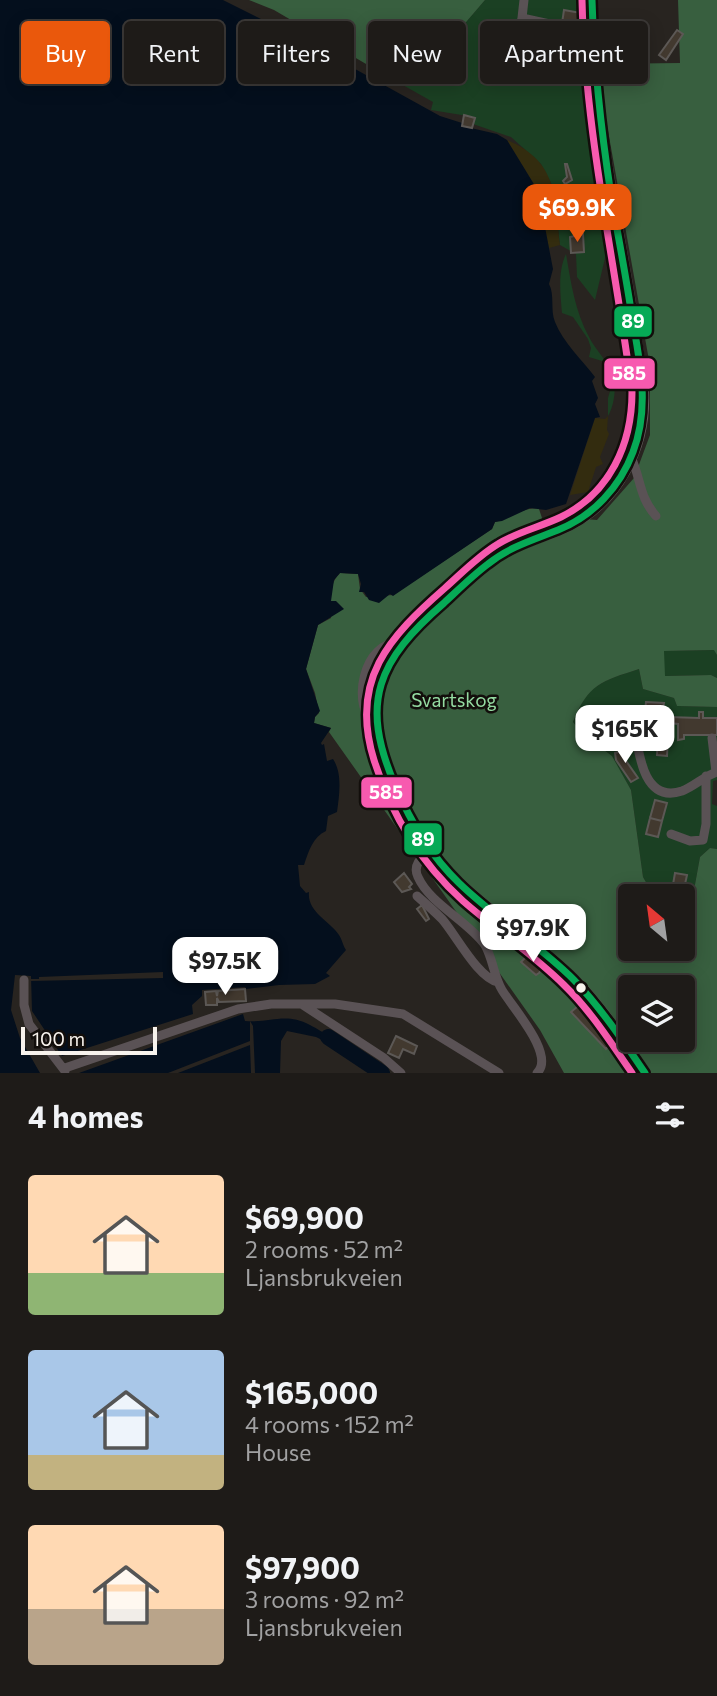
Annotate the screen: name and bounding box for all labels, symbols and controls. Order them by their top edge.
chip: Buy [21,21,110,84]
chip: Rent [124,21,224,84]
chip: Filters [238,21,354,84]
chip: New [368,21,466,84]
chip: Apartment [480,21,648,84]
pin: $69.9K [520,184,634,244]
text: $69.9K [539,193,615,221]
line badge: 89 [613,305,653,338]
text: 89 [621,309,645,332]
line badge: 585 [603,357,656,390]
text: 585 [612,361,646,384]
park label: Svartskog [411,688,497,711]
pin: $165K [576,706,674,765]
text: $165K [591,714,659,742]
line badge: 585 [360,776,413,809]
text: 585 [369,780,403,803]
line badge: 89 [403,822,443,856]
text: 89 [411,827,435,850]
north arrow [618,884,695,961]
map controls [618,884,695,1052]
pin: $97.9K [476,904,590,964]
text: $97.9K [496,913,570,941]
pin: $97.5K [168,937,282,997]
text: $97.5K [188,946,262,974]
button: layers [618,975,695,1052]
unlabelled marker [574,981,588,995]
scale bar [21,1024,158,1056]
text: 100 m [32,1027,85,1050]
icon: filters [651,1096,689,1134]
text: 4 homes [28,1097,143,1134]
text: $69,900 [245,1198,364,1235]
icon: home [84,1203,168,1287]
text: 2 rooms · 52 m² [245,1235,403,1263]
text: Ljansbrukveien [245,1263,403,1291]
text: $165,000 [245,1373,378,1410]
icon: home [84,1378,168,1462]
text: 4 rooms · 152 m² [245,1410,414,1438]
text: House [245,1438,311,1466]
text: $97,900 [245,1548,360,1585]
icon: home [84,1553,168,1637]
text: 3 rooms · 92 m² [245,1585,404,1613]
text: Ljansbrukveien [245,1613,403,1641]

